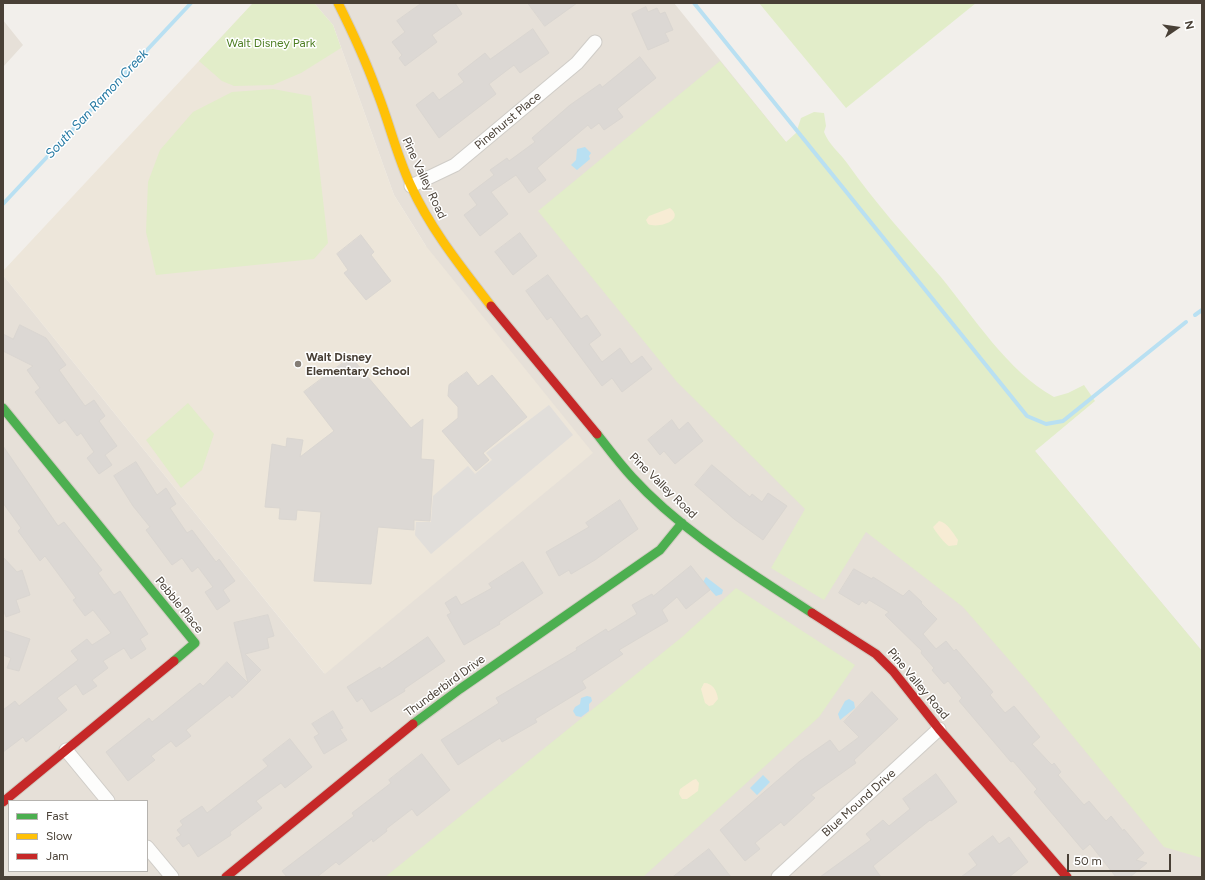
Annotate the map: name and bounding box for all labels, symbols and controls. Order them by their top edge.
north arrow [1157,8,1197,48]
text: N [1182,20,1196,31]
park label: Walt Disney Park [226,36,316,50]
water label: South San Ramon Creek [42,46,152,162]
street label: Pinehurst Place [472,89,544,153]
street label: Pine Valley Road [399,135,449,221]
place label: Walt Disney Elementary School [306,350,410,378]
marker: Walt Disney Elementary School [293,359,303,369]
street label: Pine Valley Road [626,450,700,522]
street label: Pebble Place [152,574,206,636]
street label: Pine Valley Road [884,645,952,723]
street label: Thunderbird Drive [402,652,488,720]
street label: Blue Mound Drive [819,766,899,840]
legend [8,800,148,872]
text: Fast [46,809,69,823]
text: Slow [46,829,72,843]
scale bar [1069,846,1173,872]
text: Jam [46,849,69,863]
text: 50 m [1074,854,1102,868]

